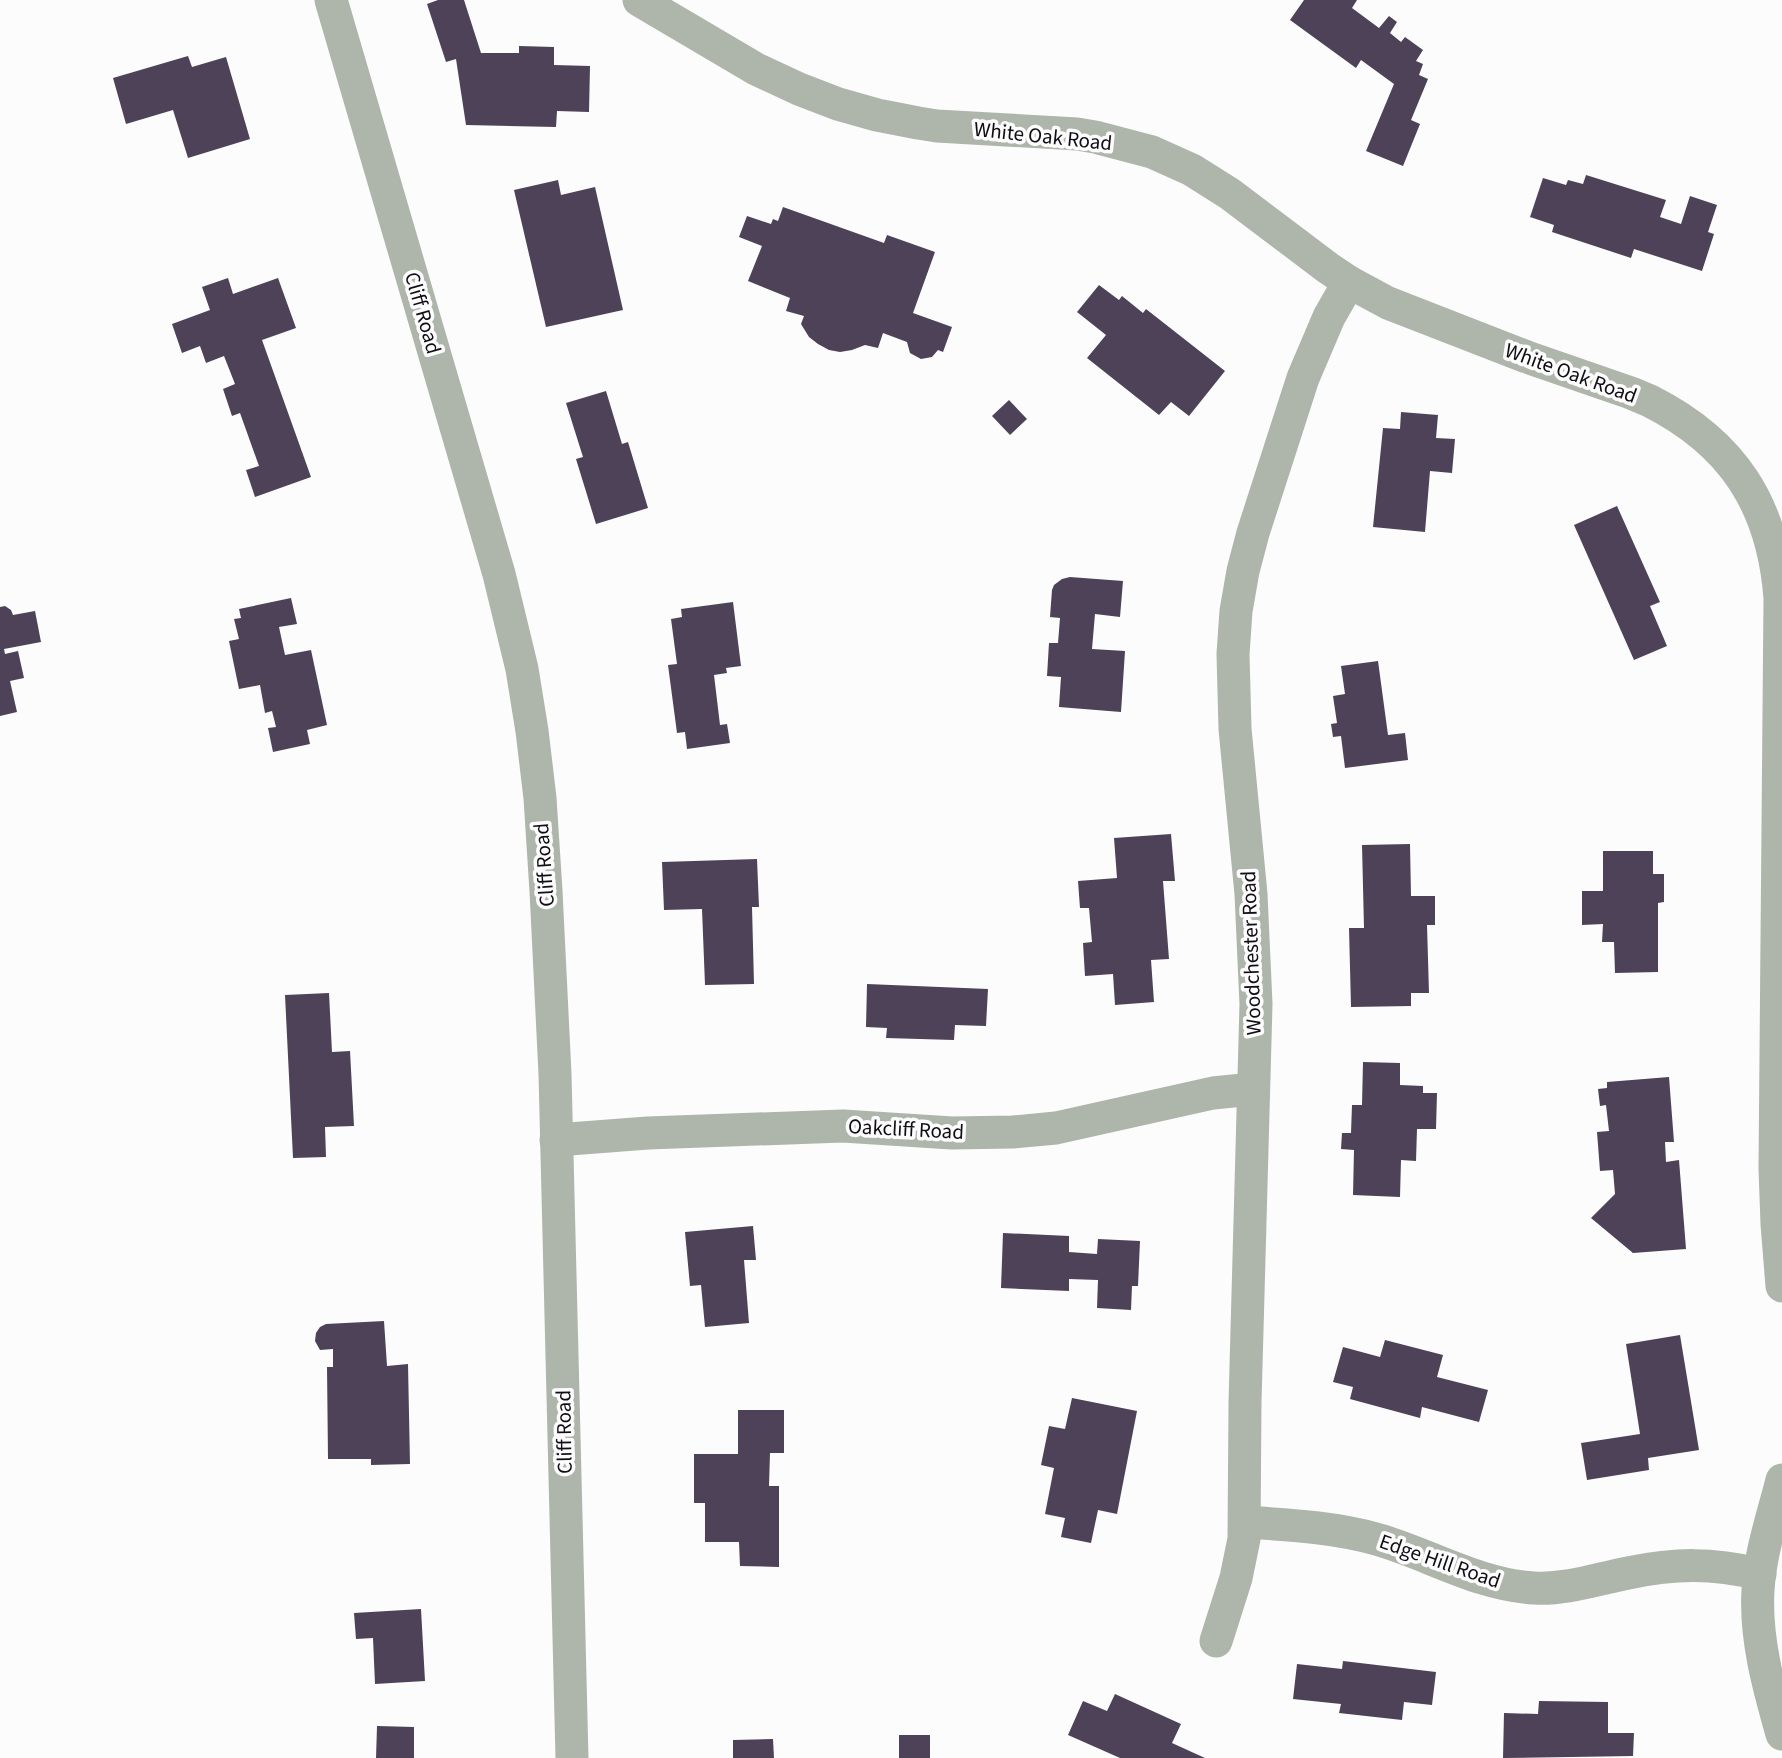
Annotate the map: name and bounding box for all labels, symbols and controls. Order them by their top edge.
street label: White Oak Road [972,114,1114,158]
street label: Cliff Road [397,269,449,357]
street label: White Oak Road [1501,335,1641,411]
street label: Cliff Road [526,822,562,908]
street label: Woodchester Road [1233,870,1269,1036]
street label: Oakcliff Road [847,1111,965,1147]
street label: Cliff Road [548,1390,580,1474]
street label: Edge Hill Road [1375,1526,1505,1596]

